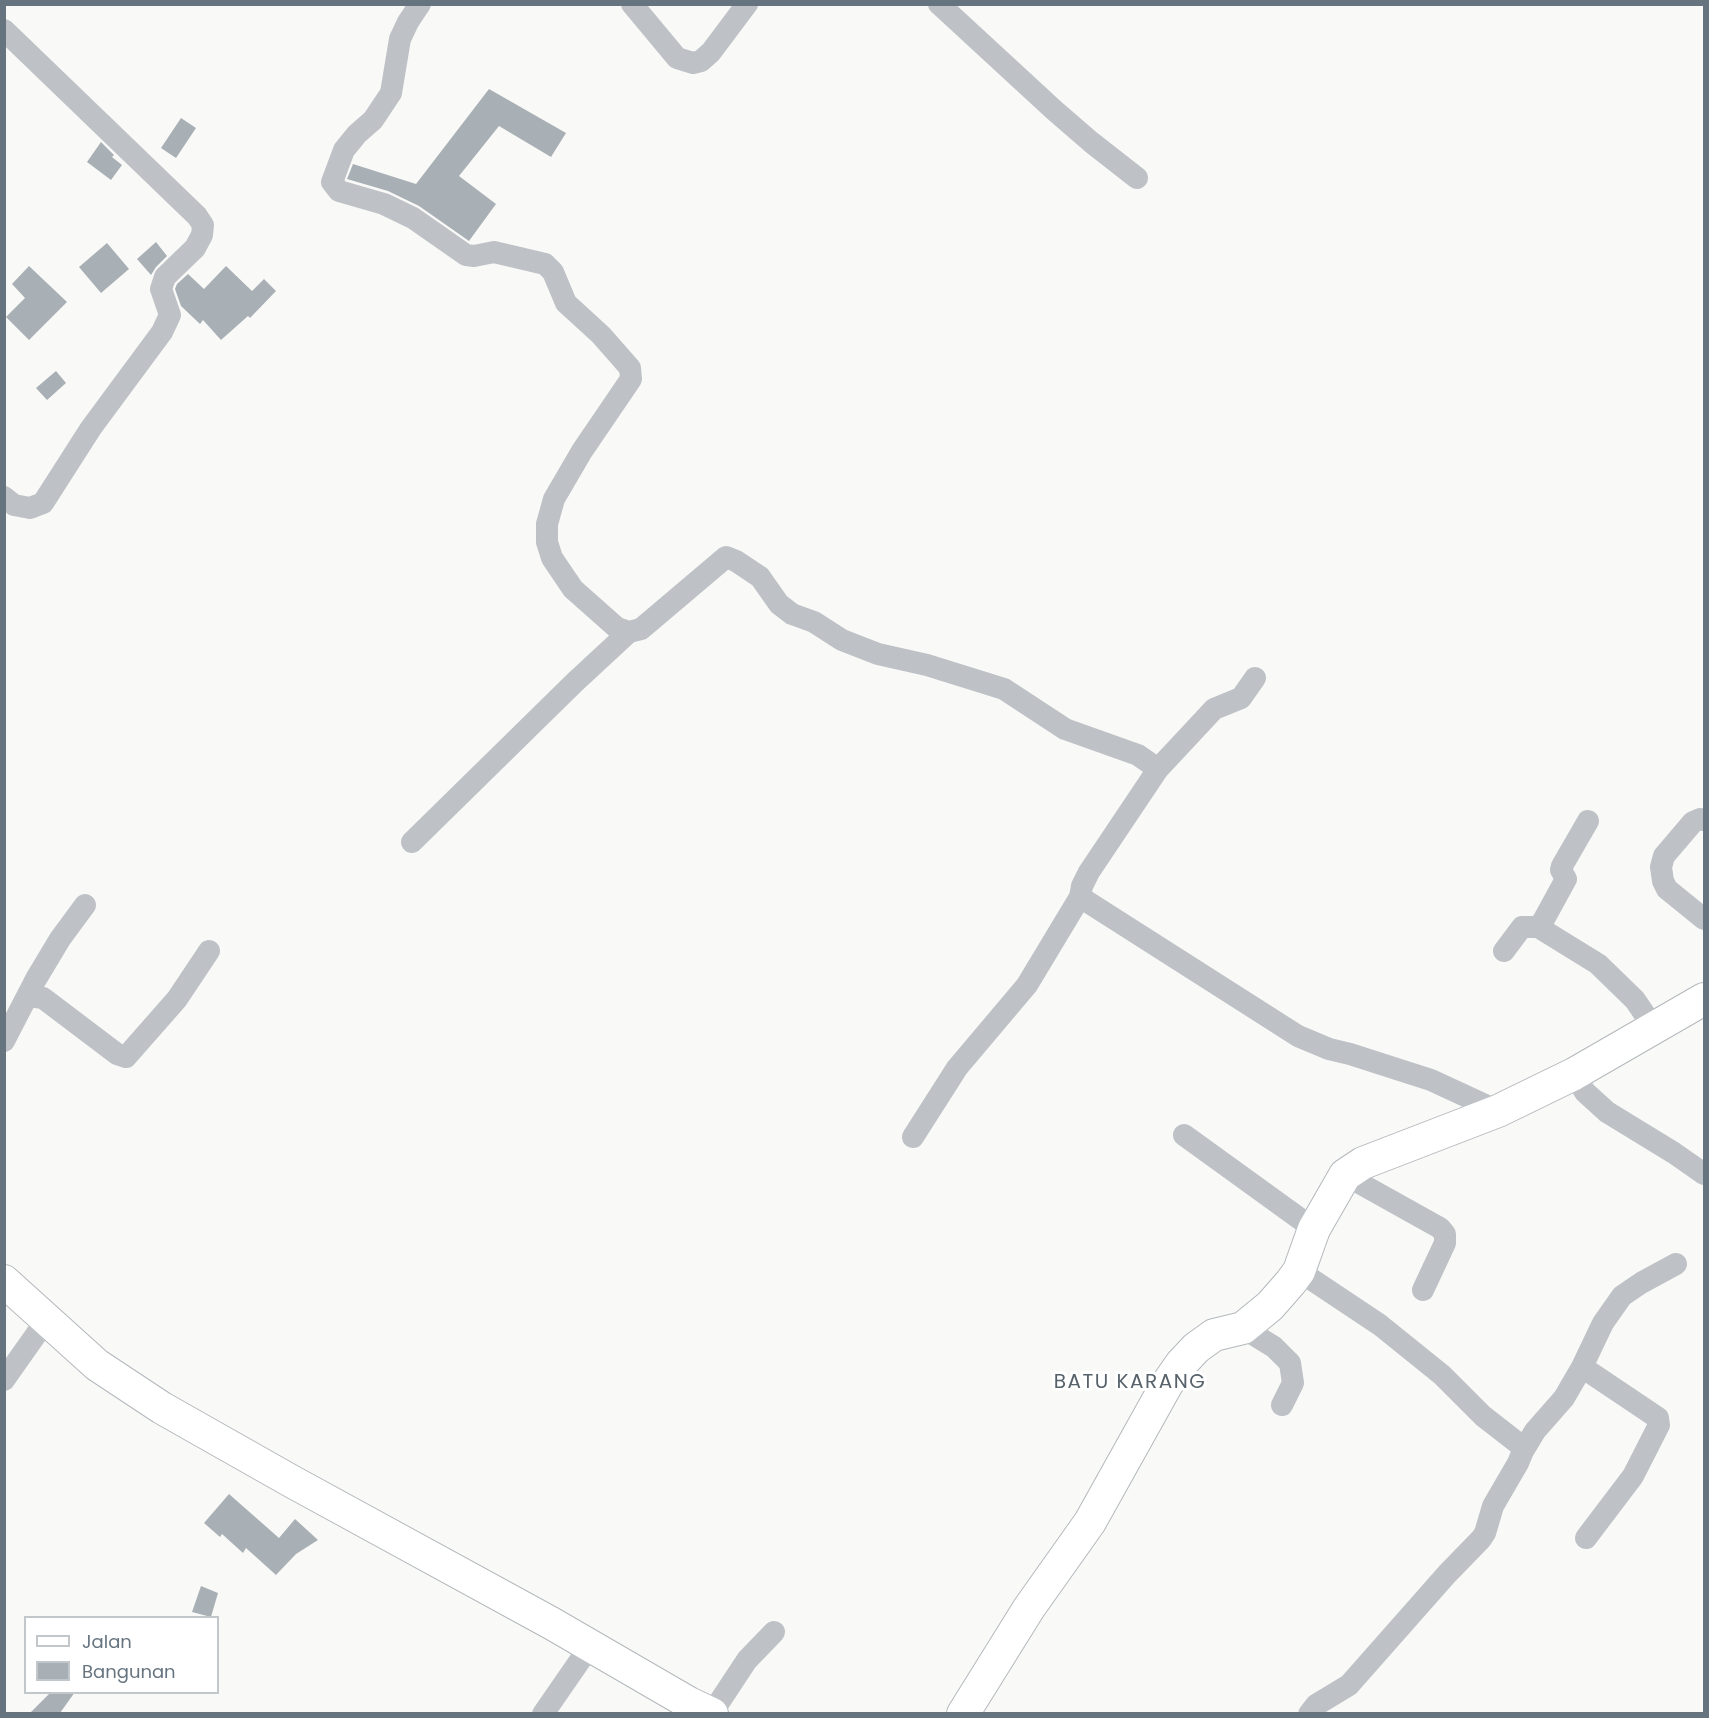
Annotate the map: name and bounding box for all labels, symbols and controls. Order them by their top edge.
district label: BATU KARANG [1054,1371,1206,1395]
legend [24,1616,219,1694]
text: Jalan [82,1629,132,1654]
text: Bangunan [82,1659,176,1684]

